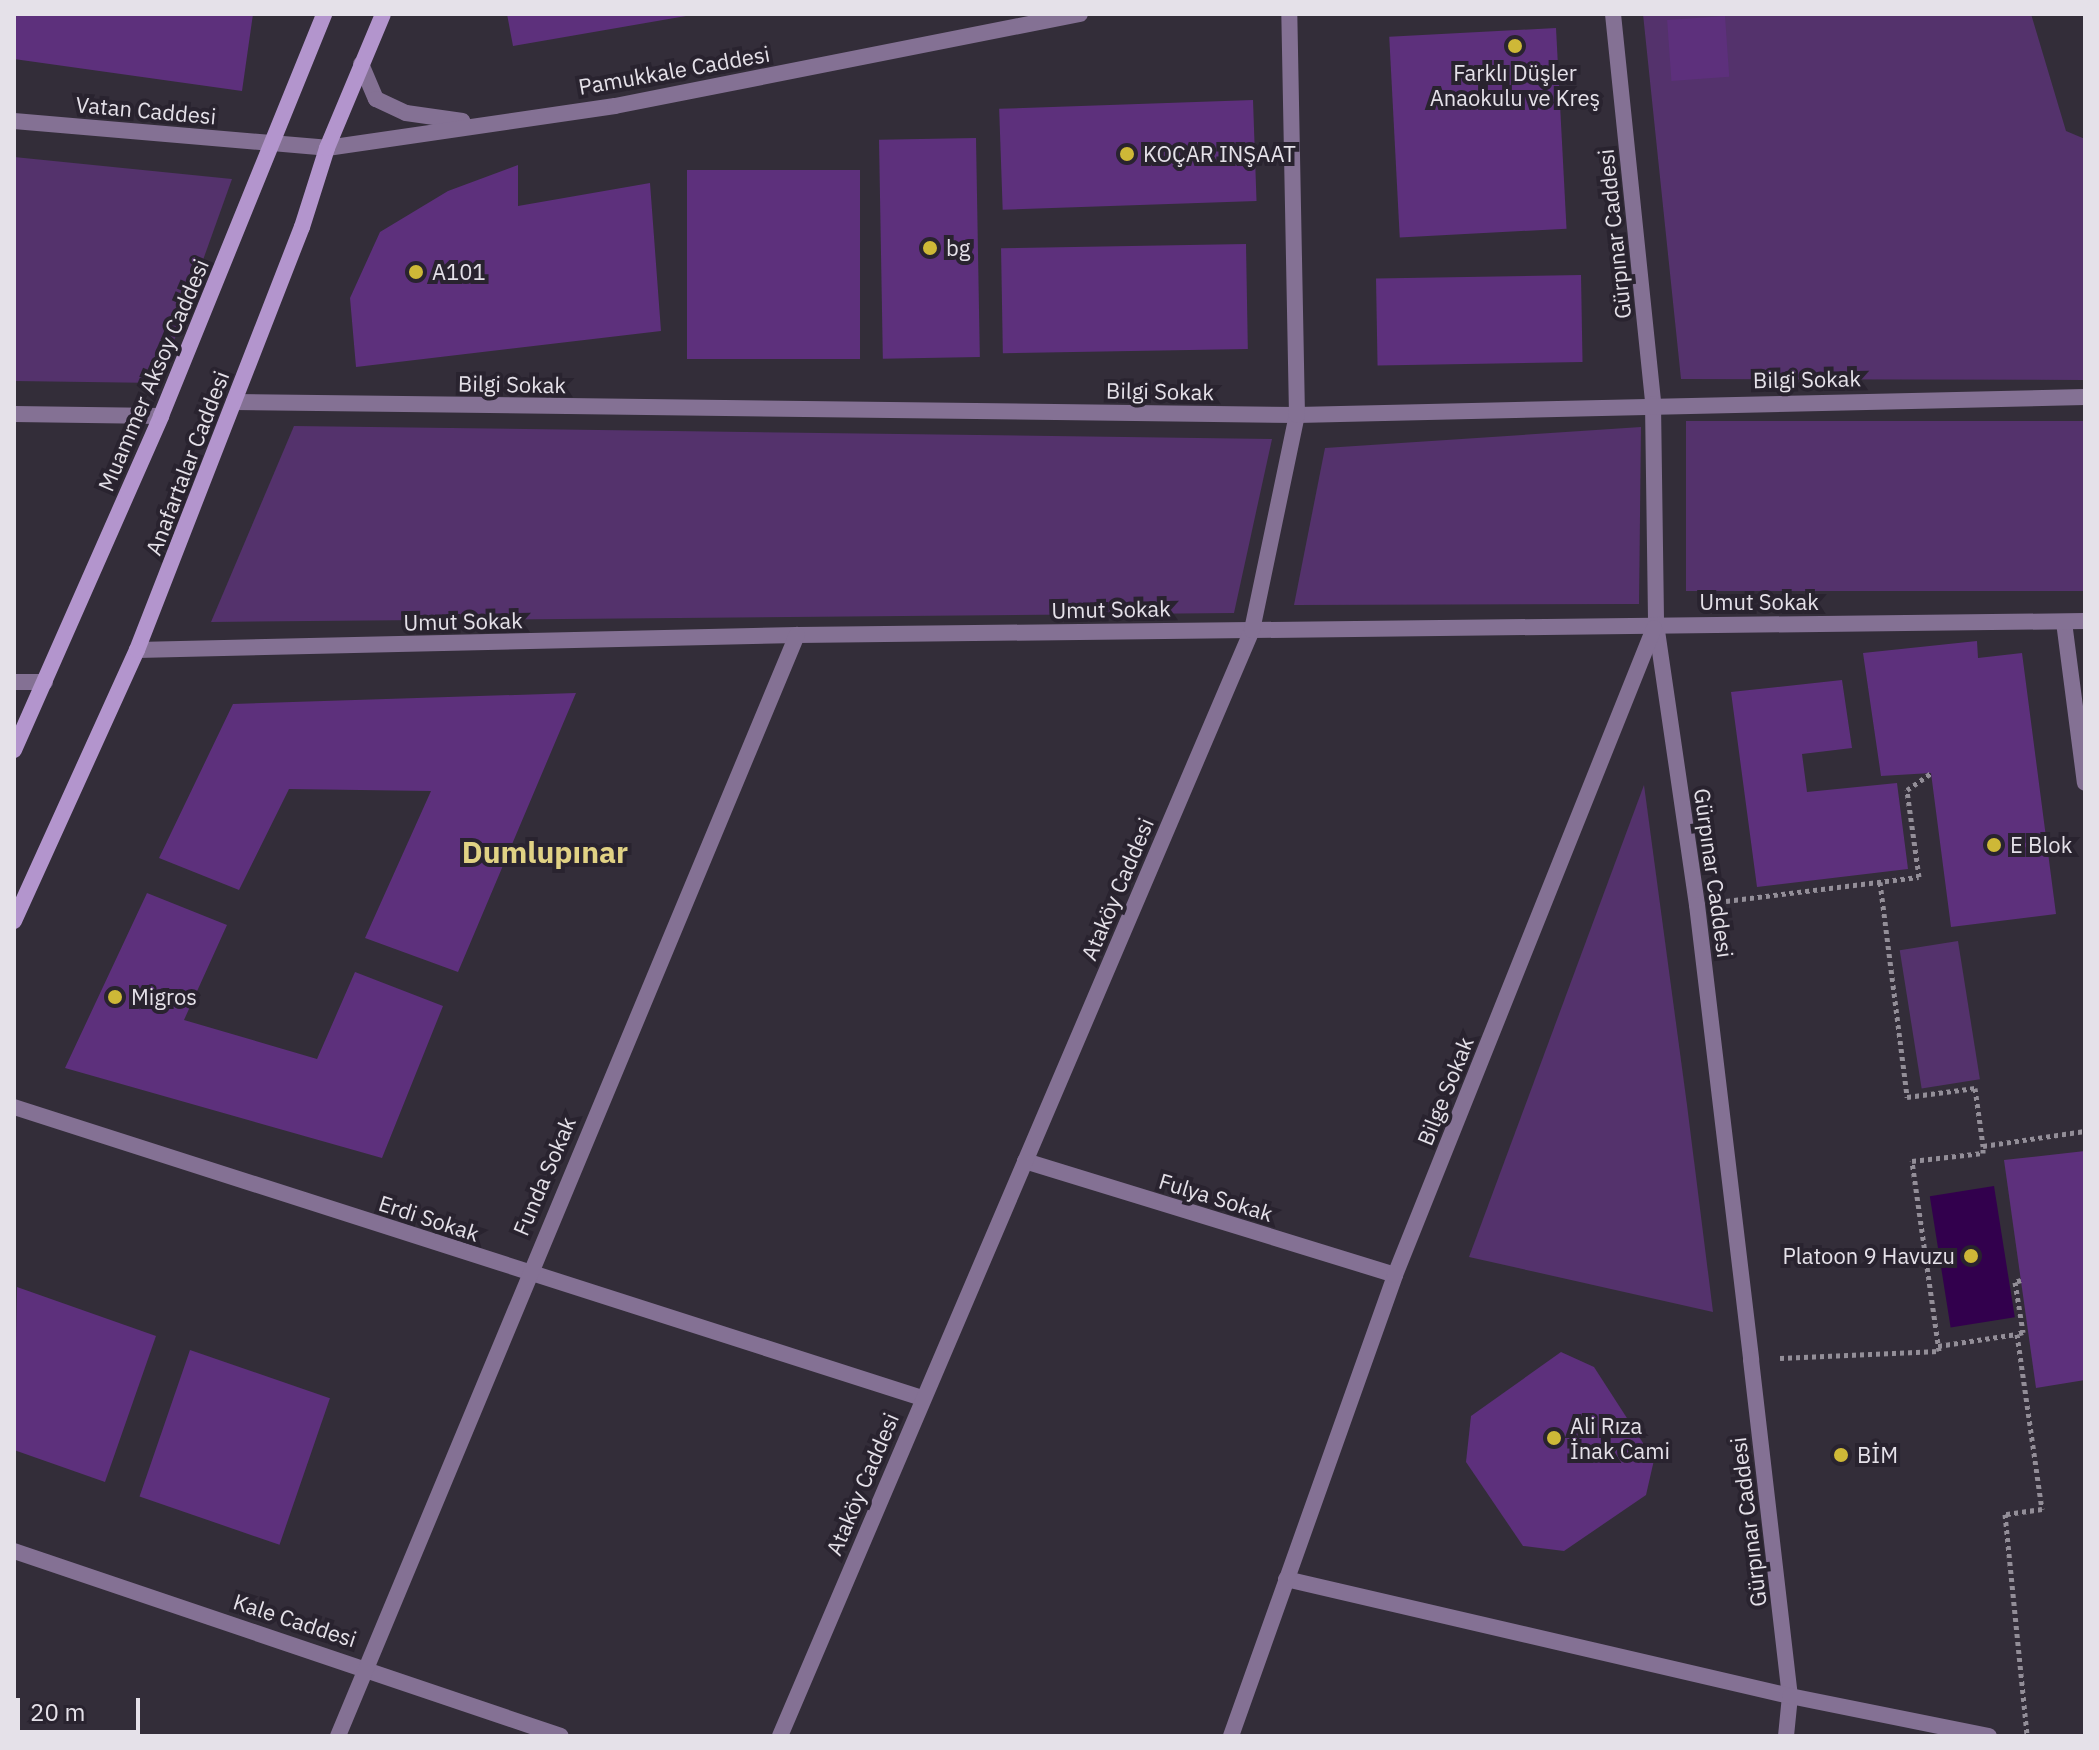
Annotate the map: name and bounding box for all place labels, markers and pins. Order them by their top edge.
marker: Farklı Düşler Anaokulu ve Kreş [1506,37,1524,55]
place label: Farklı Düşler Anaokulu ve Kreş [1430,59,1600,110]
place label: KOÇAR INŞAAT [1143,141,1296,167]
marker: KOÇAR INŞAAT [1118,145,1136,163]
place label: bg [946,235,970,261]
marker: bg [921,239,939,257]
place label: A101 [432,259,486,285]
marker: A101 [407,263,425,281]
place label: E Blok [2010,832,2072,858]
marker: E Blok [1985,836,2003,854]
place label: Migros [131,984,197,1010]
marker: Migros [106,988,124,1006]
place label: Platoon 9 Havuzu [1782,1243,1955,1269]
marker: Platoon 9 Havuzu [1962,1247,1980,1265]
place label: Ali Rıza İnak Cami [1570,1412,1670,1464]
marker: Ali Rıza İnak Cami [1545,1429,1563,1447]
place label: BİM [1857,1442,1898,1468]
marker: BİM [1832,1446,1850,1464]

